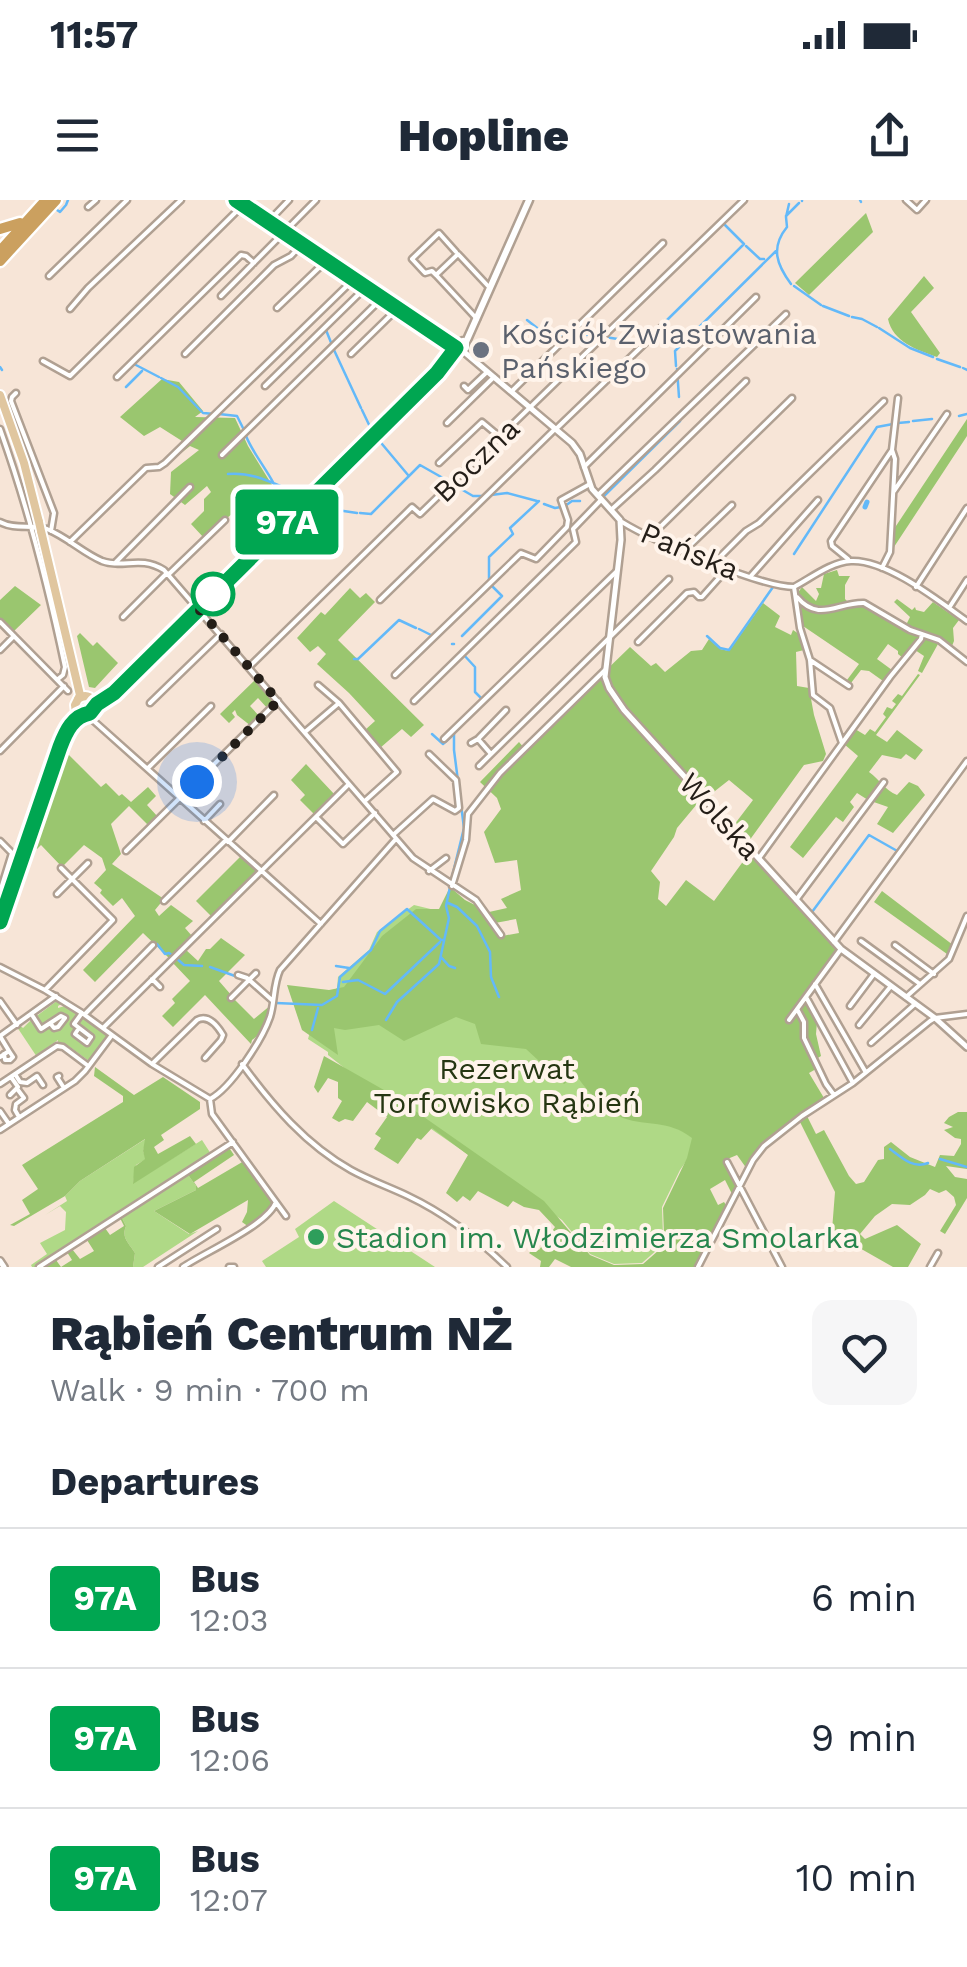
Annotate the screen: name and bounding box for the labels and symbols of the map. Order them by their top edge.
place label: Kościół Zwiastowania Pańskiego [501,316,817,385]
marker: Kościół Zwiastowania Pańskiego [470,339,492,361]
street label: Boczna [426,411,526,509]
line badge: 97A [230,490,344,554]
street label: Pańska [636,515,744,587]
unlabelled marker [192,573,234,615]
your location [172,757,222,807]
street label: Wolska [672,765,768,867]
park label: Rezerwat Torfowisko Rąbień [373,1051,641,1120]
place label: Stadion im. Włodzimierza Smolarka [336,1220,859,1255]
marker: Stadion im. Włodzimierza Smolarka [305,1226,327,1248]

